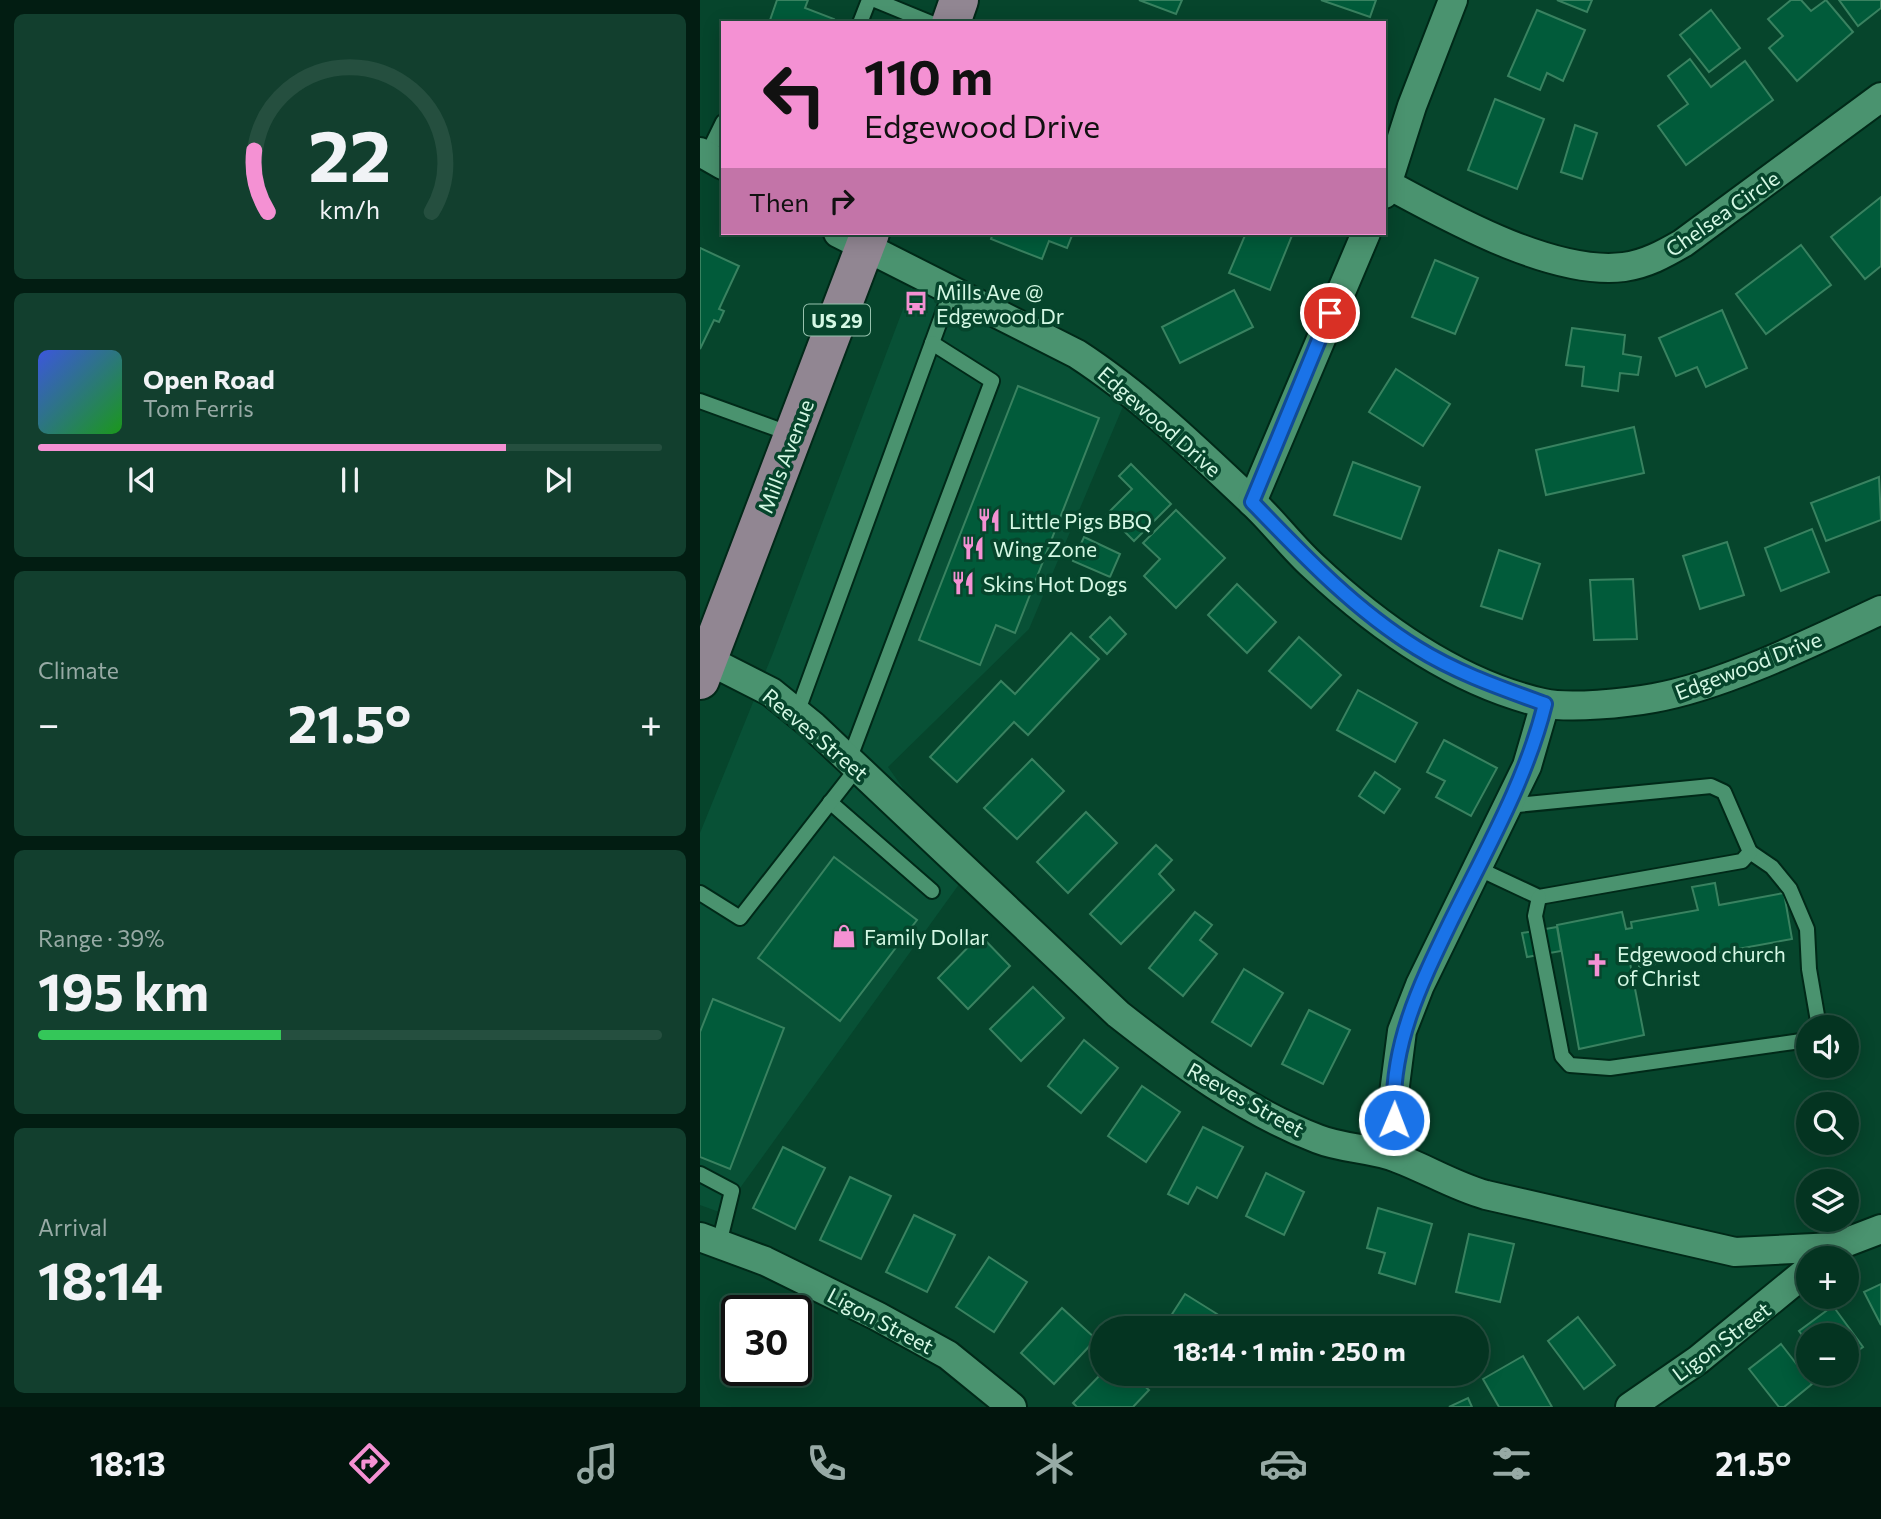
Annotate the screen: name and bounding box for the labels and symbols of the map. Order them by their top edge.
street label: Chelsea Circle [1660,165,1784,261]
place label: Mills Ave @ Edgewood Dr [936,279,1064,328]
pin [1300,283,1360,343]
bus stop icon: Mills Ave @ Edgewood Dr [902,289,930,317]
road number: US 29 [804,304,870,336]
street label: Edgewood Drive [1093,361,1227,481]
street label: Mills Avenue [752,396,818,516]
restaurant icon: Little Pigs BBQ [975,506,1003,534]
place label: Little Pigs BBQ [1009,508,1152,533]
restaurant icon: Wing Zone [959,534,987,562]
place label: Wing Zone [993,536,1097,561]
restaurant icon: Skins Hot Dogs [949,569,977,597]
place label: Skins Hot Dogs [983,571,1127,596]
street label: Edgewood Drive [1671,626,1825,704]
street label: Reeves Street [758,683,874,785]
shop icon: Family Dollar [830,922,858,950]
place label: Family Dollar [864,924,989,949]
place label: Edgewood church of Christ [1617,941,1786,990]
church icon: Edgewood church of Christ [1583,951,1611,979]
street label: Reeves Street [1183,1057,1309,1141]
position arrow [1357,1083,1431,1157]
street label: Ligon Street [824,1282,938,1358]
speed limit sign: 30 [721,1295,812,1386]
street label: Ligon Street [1667,1296,1775,1386]

